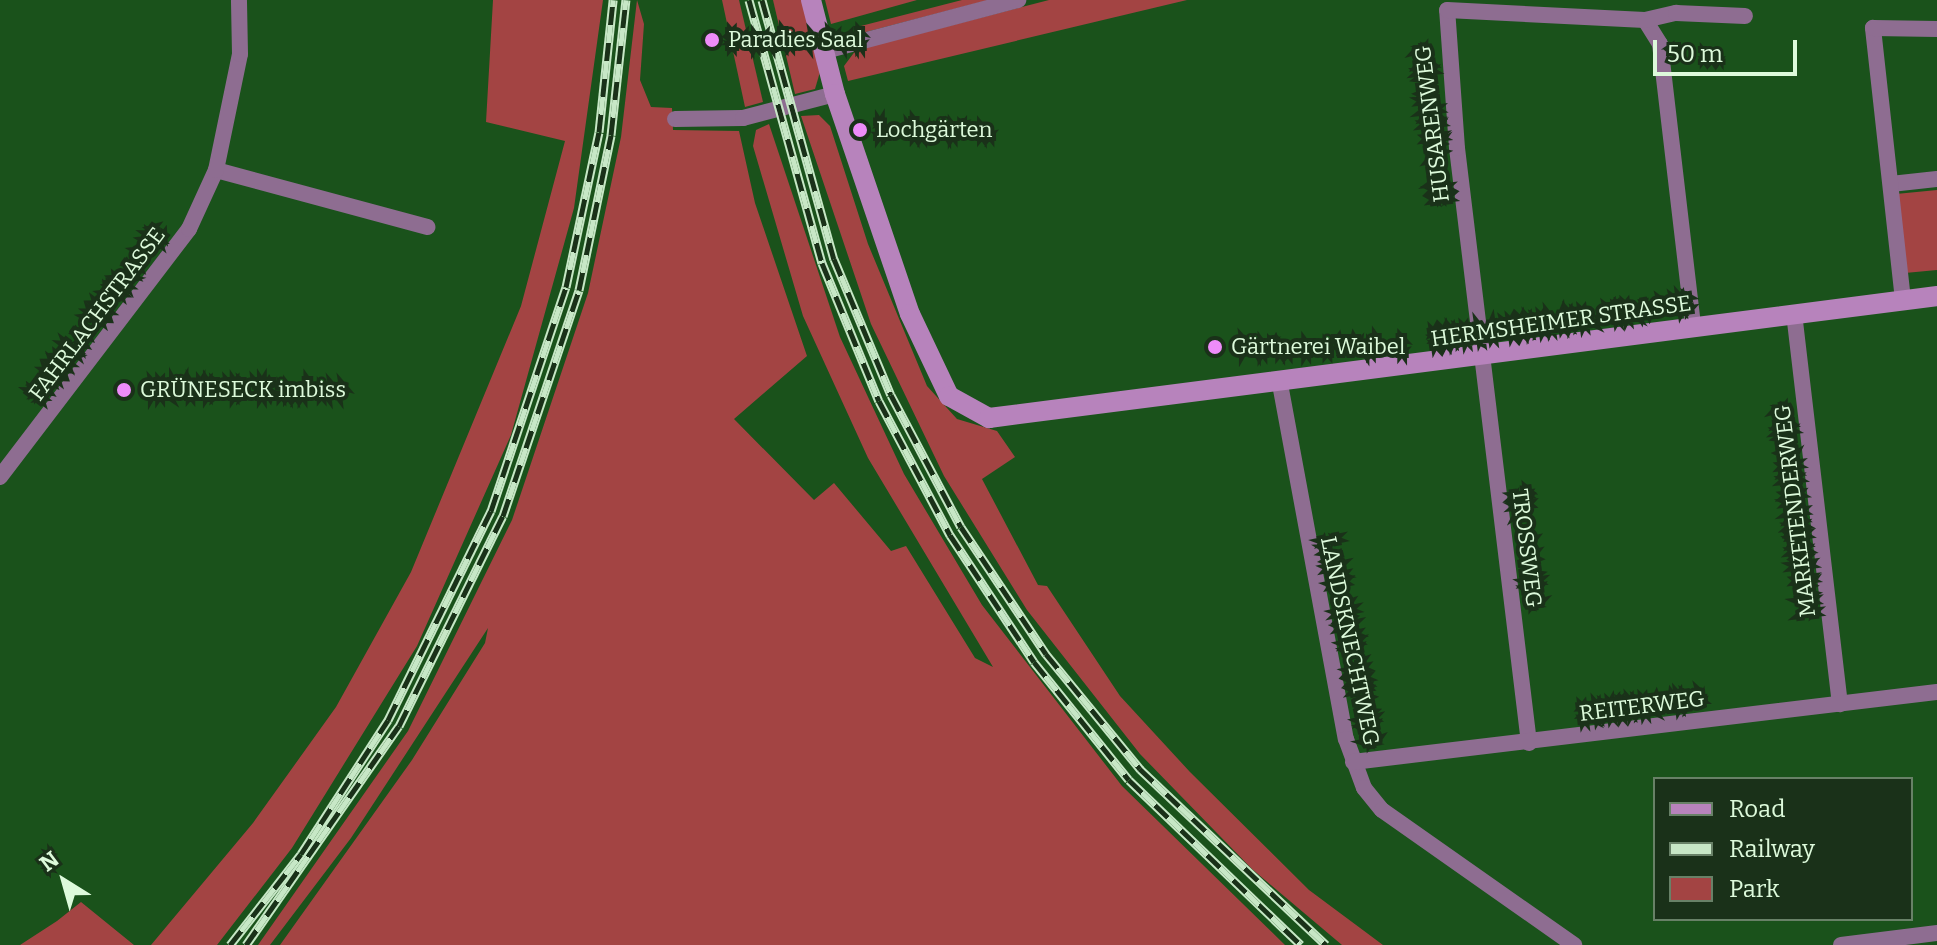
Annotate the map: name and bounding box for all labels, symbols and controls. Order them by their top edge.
scale bar [1657,24,1801,74]
place label: Paradies Saal [728,27,863,53]
marker: Paradies Saal [703,31,721,49]
text: 50 m [1667,40,1723,68]
street label: HUSARENWEG [1409,44,1455,204]
place label: Lochgärten [876,117,993,143]
marker: Lochgärten [851,121,869,139]
street label: FAHRLACHSTRASSE [23,222,171,406]
street label: HERMSHEIMER STRASSE [1429,290,1693,352]
place label: Gärtnerei Waibel [1231,334,1405,360]
marker: Gärtnerei Waibel [1206,338,1224,356]
place label: GRÜNESECK imbiss [140,377,346,403]
marker: GRÜNESECK imbiss [115,381,133,399]
street label: MARKETENDERWEG [1769,403,1821,619]
street label: TROSSWEG [1507,487,1547,609]
street label: LANDSKNECHTWEG [1315,534,1385,748]
street label: REITERWEG [1578,685,1706,727]
legend [1653,777,1913,921]
text: Road [1729,795,1785,823]
text: Railway [1729,835,1815,863]
north arrow [24,841,104,921]
text: N [34,846,64,877]
text: Park [1729,875,1780,903]

